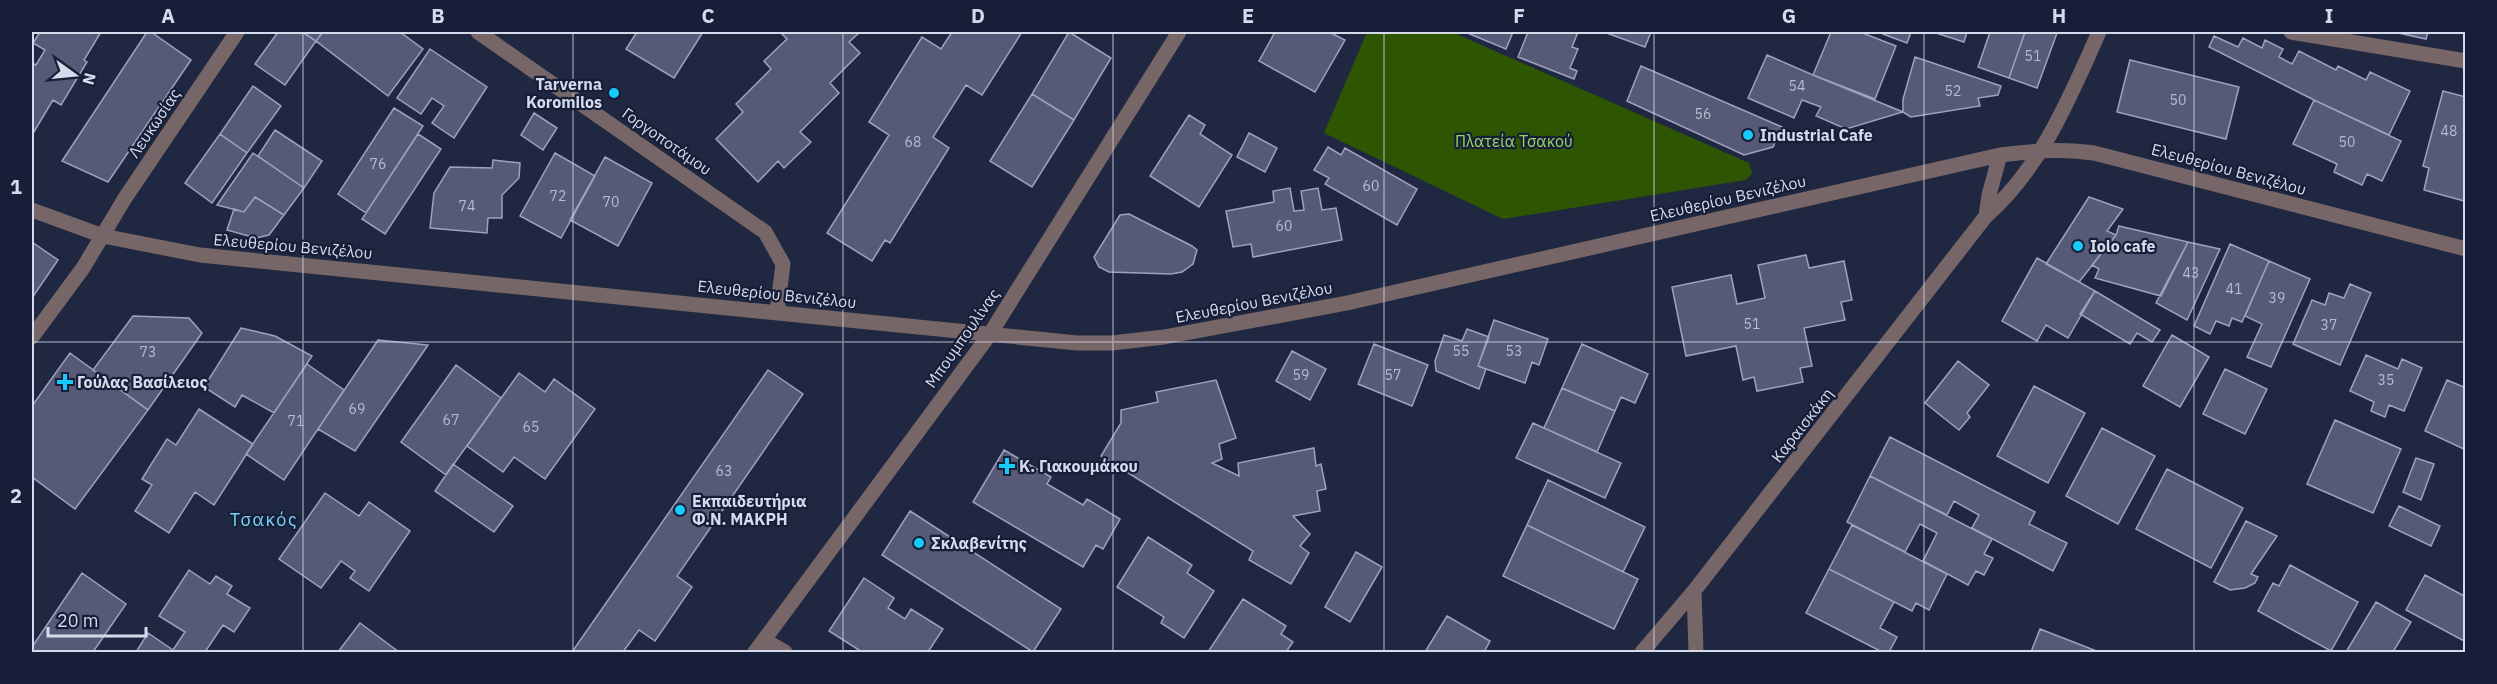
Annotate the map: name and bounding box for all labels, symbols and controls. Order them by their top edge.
text: A [161,2,175,29]
text: B [431,2,445,29]
text: C [701,2,715,29]
text: D [971,2,985,29]
text: E [1242,2,1254,29]
text: F [1513,2,1525,29]
text: G [1782,2,1796,29]
text: H [2052,2,2066,29]
text: I [2325,2,2333,29]
north arrow [45,45,105,105]
house number: 51 [2025,47,2041,65]
text: N [78,71,101,87]
place label: Tarverna Koromilos [526,74,602,112]
house number: 54 [1789,77,1805,95]
house number: 52 [1945,82,1961,100]
street label: Λευκωσίας [124,84,185,162]
marker: Tarverna Koromilos [607,86,621,100]
house number: 50 [2170,91,2186,109]
street label: Γοργοποτάμου [618,103,716,179]
house number: 56 [1695,105,1711,123]
house number: 48 [2441,122,2457,140]
place label: Industrial Cafe [1760,125,1873,145]
marker: Industrial Cafe [1741,128,1755,142]
park label: Πλατεία Τσακού [1455,131,1573,151]
house number: 68 [905,133,921,151]
house number: 50 [2339,133,2355,151]
street label: Ελευθερίου Βενιζέλου [2149,139,2309,199]
house number: 76 [370,155,386,173]
street label: Ελευθερίου Βενιζέλου [1648,170,1808,226]
text: 1 [10,173,22,200]
house number: 60 [1363,177,1379,195]
house number: 72 [550,187,566,205]
house number: 70 [603,193,619,211]
house number: 74 [459,197,475,215]
house number: 60 [1276,217,1292,235]
street label: Ελευθερίου Βενιζέλου [213,229,373,263]
place label: Iolo cafe [2090,236,2156,256]
marker: Iolo cafe [2071,239,2085,253]
house number: 43 [2183,264,2199,282]
street label: Ελευθερίου Βενιζέλου [697,276,857,312]
street label: Ελευθερίου Βενιζέλου [1174,277,1334,327]
house number: 41 [2226,280,2242,298]
street label: Μπουμπουλίνας [920,284,1004,391]
house number: 39 [2269,289,2285,307]
house number: 51 [1744,315,1760,333]
house number: 37 [2321,316,2337,334]
house number: 55 [1453,342,1469,360]
house number: 53 [1506,342,1522,360]
house number: 73 [140,343,156,361]
house number: 59 [1293,366,1309,384]
house number: 57 [1385,366,1401,384]
house number: 35 [2378,371,2394,389]
place label: Γούλας Βασίλειος [77,372,208,392]
marker: Γούλας Βασίλειος [58,375,72,389]
street label: Καραισκάκη [1767,384,1837,466]
house number: 69 [349,400,365,418]
house number: 67 [443,411,459,429]
house number: 71 [288,412,304,430]
house number: 65 [523,418,539,436]
place label: Κ. Γιακουμάκου [1019,456,1138,476]
marker: Κ. Γιακουμάκου [1000,459,1014,473]
house number: 63 [716,462,732,480]
text: 2 [10,482,22,509]
place label: Εκπαιδευτήρια Φ.Ν. ΜΑΚΡΗ [692,491,807,529]
marker: Εκπαιδευτήρια Φ.Ν. ΜΑΚΡΗ [673,503,687,517]
district label: Τσακός [230,508,298,531]
place label: Σκλαβενίτης [931,533,1027,553]
marker: Σκλαβενίτης [912,536,926,550]
scale bar [48,600,146,638]
text: 20 m [57,609,99,632]

